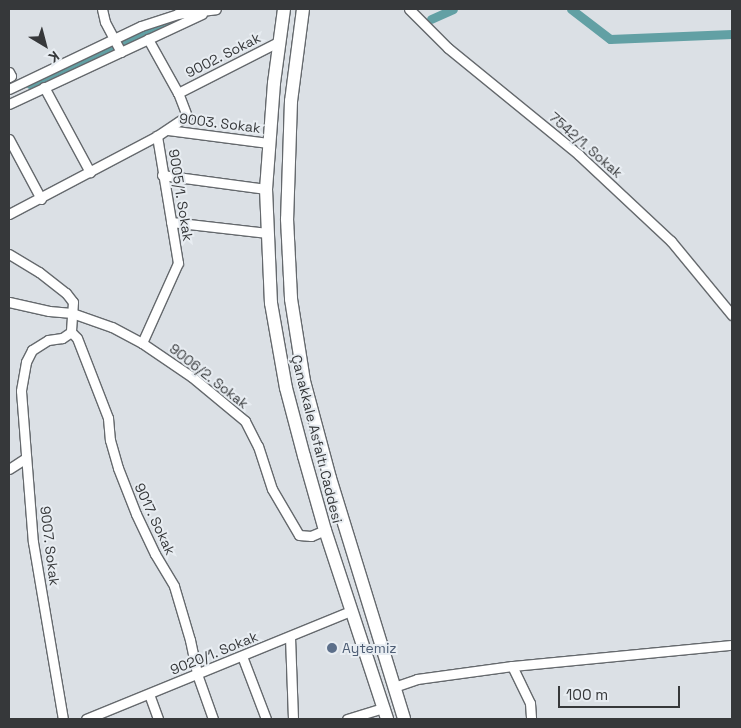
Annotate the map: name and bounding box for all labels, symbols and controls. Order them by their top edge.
north arrow [20,20,70,70]
street label: 9002. Sokak [183,29,263,81]
text: K [45,47,63,67]
street label: 7542/1. Sokak [546,109,626,181]
street label: 9003. Sokak [178,110,262,136]
street label: 9005/1. Sokak [165,148,197,242]
street label: 9006/2. Sokak [166,340,252,412]
street label: Çanakkale Asfaltı Caddesi [288,353,346,525]
street label: 9017. Sokak [131,480,179,558]
street label: 9007. Sokak [37,505,63,587]
street label: 9020/1. Sokak [168,628,260,678]
place label: Aytemiz [342,640,397,656]
marker: Aytemiz [326,642,338,654]
scale bar [561,676,684,708]
text: 100 m [566,685,608,704]

